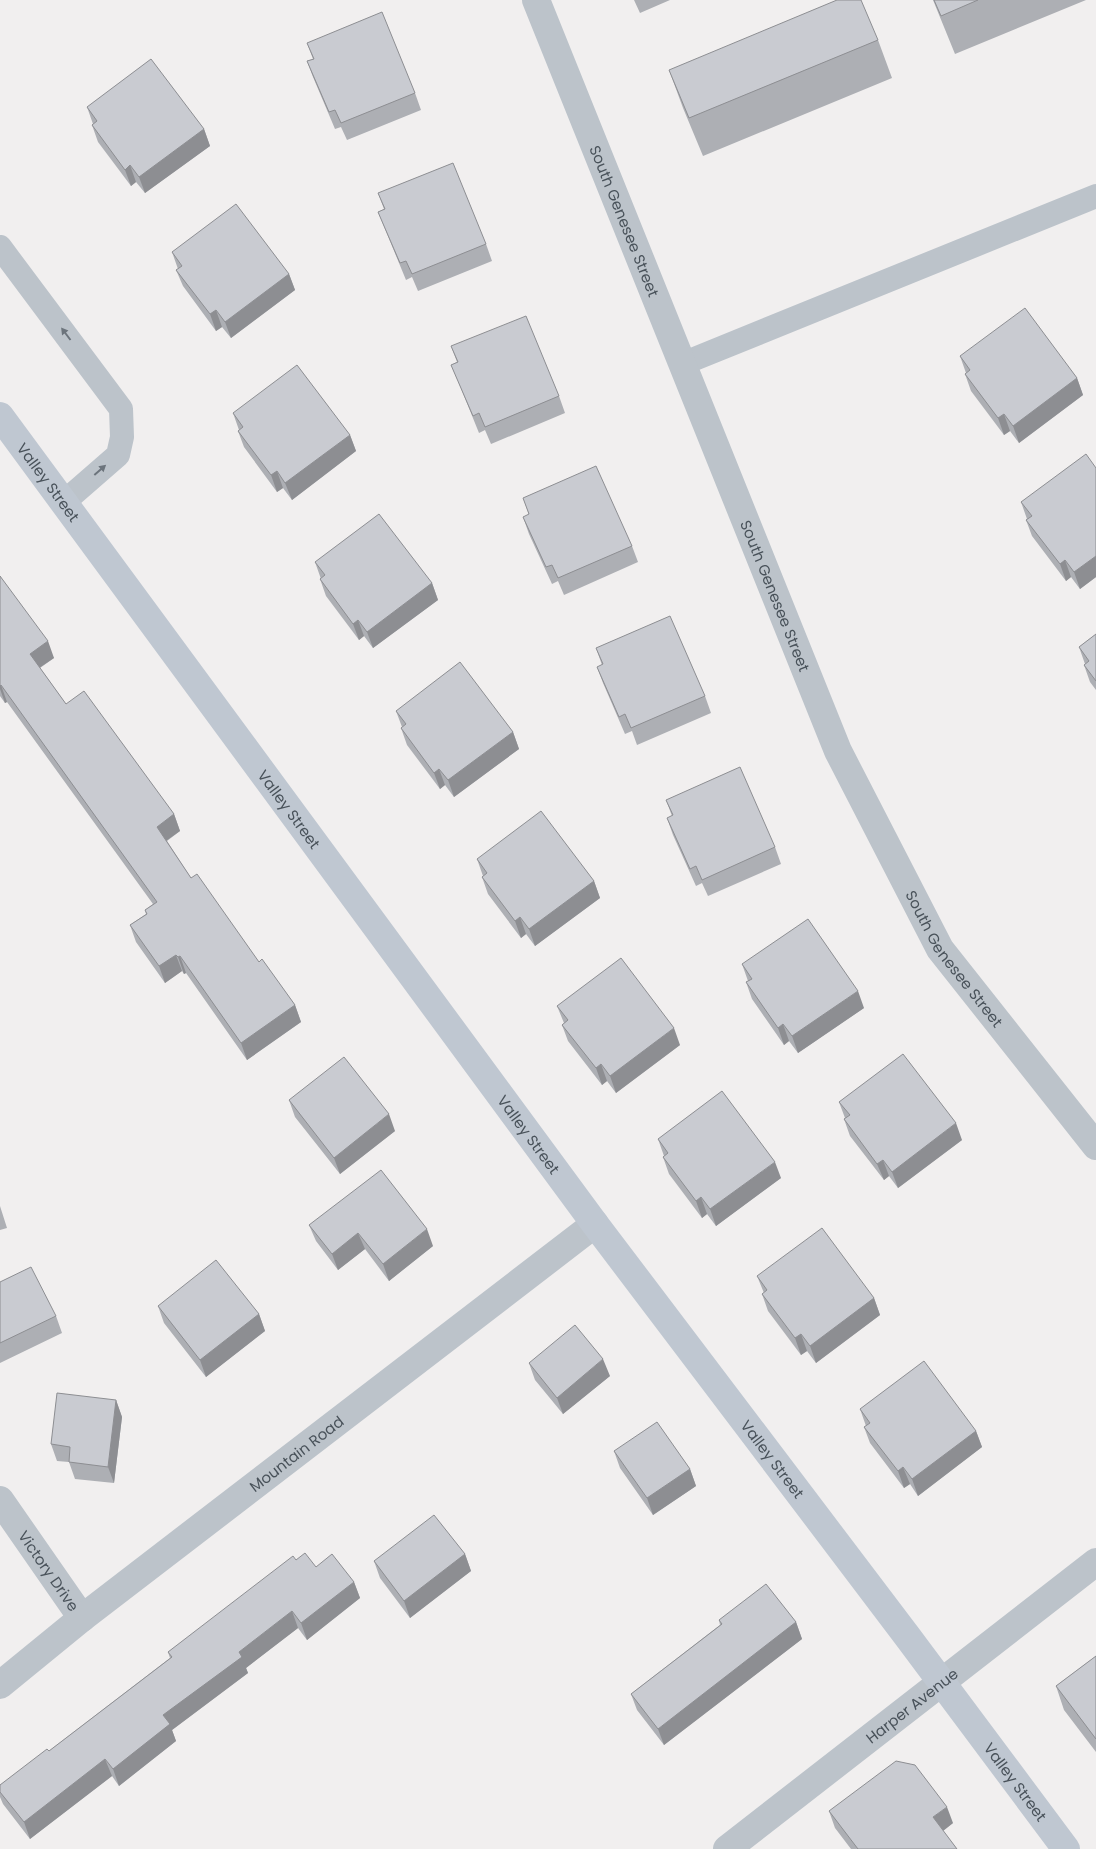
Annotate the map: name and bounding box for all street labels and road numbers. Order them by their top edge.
street label: South Genesee Street [585,142,665,300]
street label: Valley Street [12,438,85,526]
street label: South Genesee Street [736,517,815,674]
street label: Valley Street [253,765,326,853]
street label: South Genesee Street [901,886,1008,1031]
street label: Valley Street [493,1090,565,1178]
street label: Mountain Road [245,1411,348,1496]
street label: Valley Street [736,1415,809,1502]
street label: Victory Drive [14,1526,84,1615]
street label: Harper Avenue [861,1663,962,1748]
street label: Valley Street [979,1738,1052,1825]

